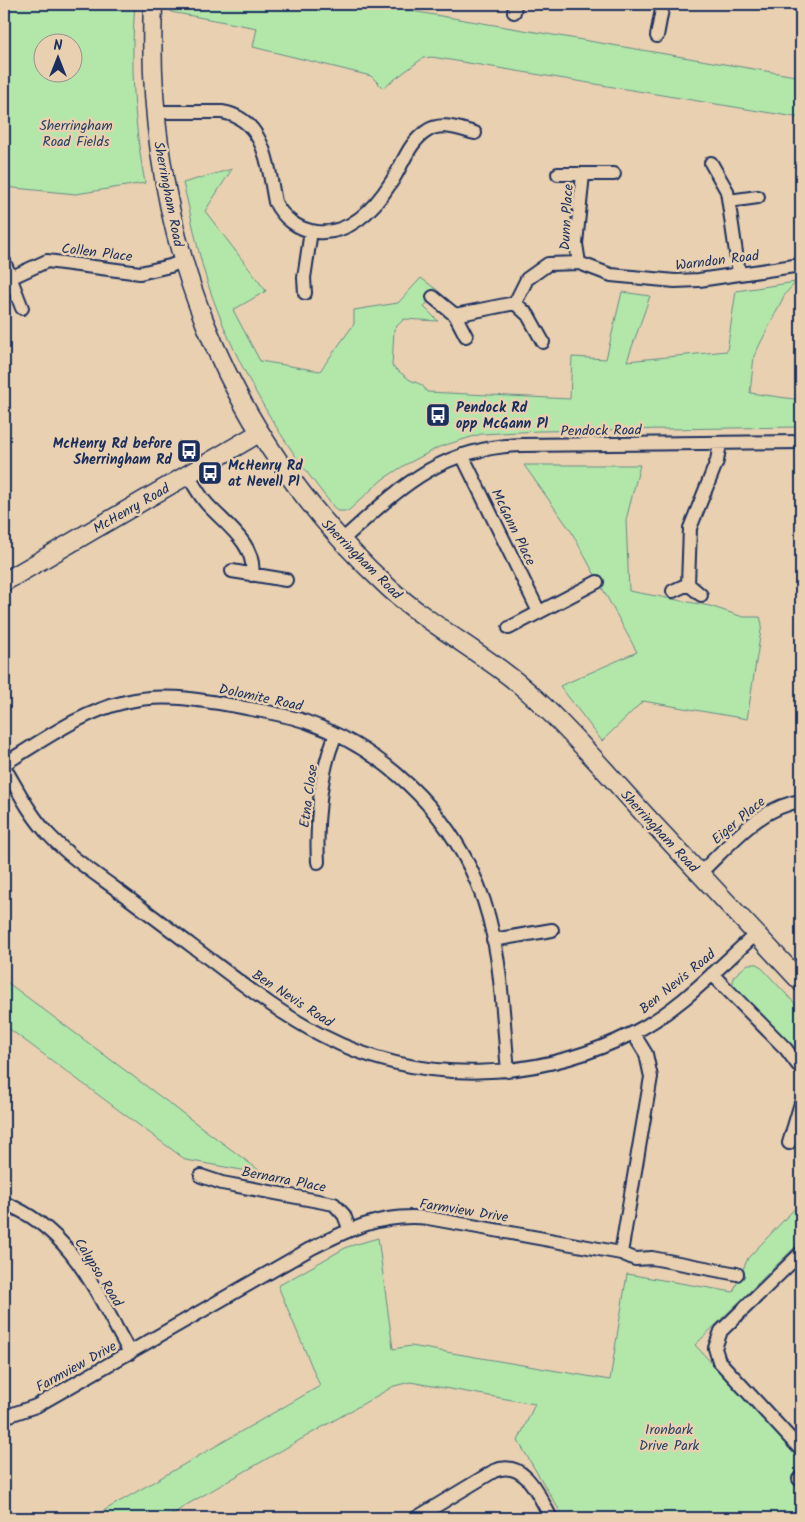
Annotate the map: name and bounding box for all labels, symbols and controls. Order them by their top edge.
north arrow [32,32,82,82]
text: N [54,35,63,57]
park label: Sherringham Road Fields [39,115,113,153]
street label: Sherringham Road [147,140,189,250]
street label: Dunn Place [554,183,580,251]
street label: Collen Place [60,238,134,268]
street label: Warndon Road [674,245,761,277]
place label: Pendock Rd opp McGann Pl [456,397,548,435]
bus stop icon: Pendock Rd opp McGann Pl [425,402,451,428]
street label: Pendock Road [560,419,643,443]
place label: McHenry Rd before Sherringham Rd [53,433,172,471]
bus stop icon: McHenry Rd before Sherringham Rd [176,438,202,464]
place label: McHenry Rd at Nevell Pl [228,455,303,493]
bus stop icon: McHenry Rd at Nevell Pl [197,460,223,486]
street label: McHenry Road [89,478,175,540]
street label: McGann Place [485,485,542,570]
street label: Sherringham Road [316,514,408,606]
street label: Dolomite Road [217,678,306,718]
street label: Etna Close [294,762,324,829]
street label: Sherringham Road [615,785,704,879]
street label: Eiger Place [707,791,771,850]
street label: Ben Nevis Road [635,943,721,1020]
street label: Ben Nevis Road [247,964,338,1034]
street label: Bernarra Place [240,1161,329,1199]
street label: Farmview Drive [418,1193,510,1229]
street label: Calypso Road [68,1234,129,1312]
street label: Farmview Drive [32,1335,122,1398]
park label: Ironbark Drive Park [639,1419,700,1457]

